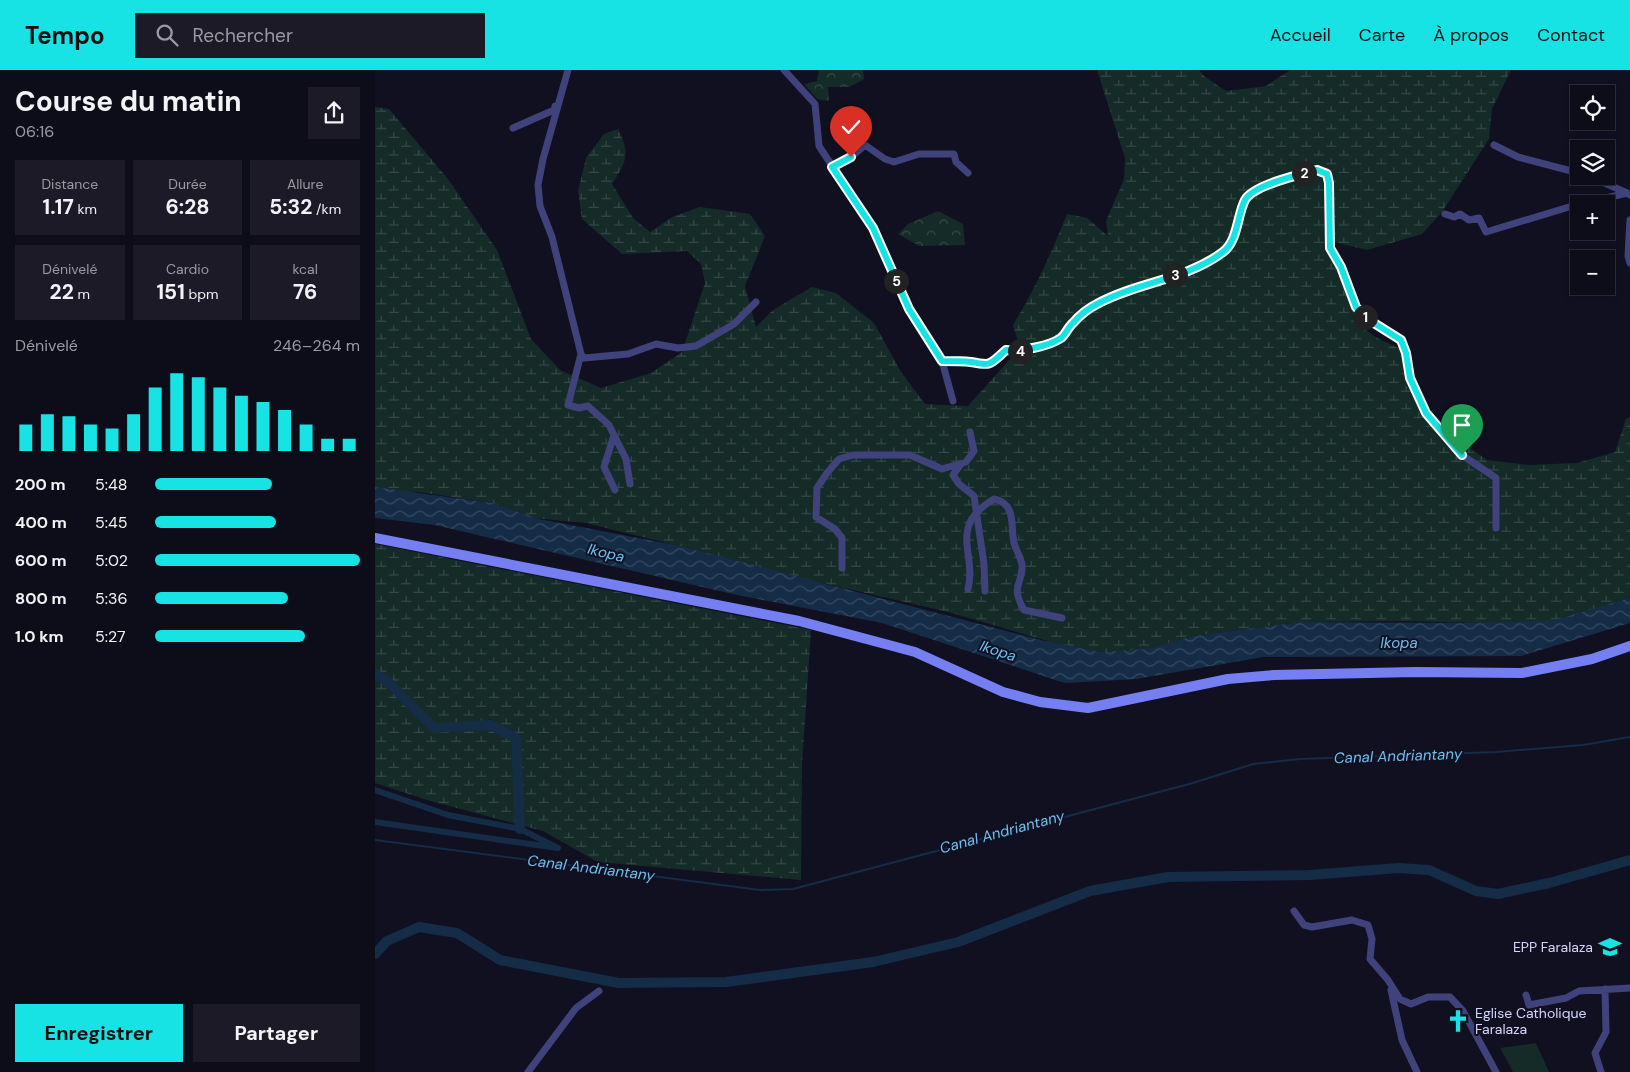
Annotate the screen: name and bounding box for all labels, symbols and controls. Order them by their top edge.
search box [135,13,485,58]
text: Tempo [25,20,105,51]
icon: search [153,21,181,49]
text: Rechercher [193,23,293,48]
text: Accueil [1270,23,1331,47]
text: Carte [1359,23,1405,47]
text: À propos [1433,23,1509,47]
text: Contact [1537,23,1605,47]
text: Course du matin [15,83,242,120]
map controls [1570,85,1615,295]
button: locate [1570,85,1615,130]
button: share [308,87,360,139]
pin [830,106,872,157]
icon: check [837,113,865,141]
text: 06:16 [15,121,54,142]
button: layers [1570,140,1615,185]
pin: 2 [1291,160,1317,186]
text: 2 [1300,164,1309,182]
text: Distance [41,175,98,193]
text: Durée [168,175,207,193]
text: Allure [287,175,323,193]
text: 1.17 [43,193,74,221]
text: 6:28 [166,193,209,221]
text: 5:32 [269,193,312,221]
button: + [1570,195,1615,240]
text: km [74,200,97,218]
text: /km [312,200,341,218]
button: − [1570,250,1615,295]
text: Dénivelé [42,260,97,278]
text: Cardio [166,260,209,278]
text: kcal [293,260,318,278]
pin: 3 [1163,262,1187,288]
text: 3 [1171,266,1180,284]
pin: 5 [883,268,909,294]
text: 5 [892,272,901,290]
text: 22 [50,278,74,306]
text: 151 [156,278,185,306]
text: 76 [293,278,317,306]
text: m [74,285,90,303]
text: bpm [185,285,219,303]
pin: 1 [1353,304,1377,330]
text: 1 [1363,308,1368,326]
text: Dénivelé [15,335,78,356]
text: 246–264 m [273,335,360,356]
pin: 4 [1007,338,1033,364]
text: 4 [1016,342,1025,360]
pin [1441,404,1483,455]
icon: arrive [1448,411,1476,439]
text: 200 m [15,474,66,495]
text: 5:48 [95,474,127,495]
text: 400 m [15,512,67,533]
text: 5:45 [95,512,127,533]
water label: Ikopa [585,539,627,567]
text: 600 m [15,550,67,571]
text: 5:02 [95,550,128,571]
text: 800 m [15,588,66,609]
text: 5:36 [95,588,128,609]
text: 1.0 km [15,626,64,647]
text: 5:27 [95,626,125,647]
water label: Ikopa [1380,633,1418,653]
water label: Ikopa [977,636,1019,666]
water label: Canal Andriantany [1334,744,1463,768]
water label: Canal Andriantany [937,806,1067,858]
water label: Canal Andriantany [526,850,656,886]
school or university icon: EPP Faralaza [1597,934,1623,960]
place label: EPP Faralaza [1513,938,1593,956]
button: Enregistrer [15,1004,183,1062]
button: Partager [193,1004,360,1062]
place label: Eglise Catholique Faralaza [1475,1004,1586,1038]
church icon: Eglise Catholique Faralaza [1445,1008,1471,1034]

